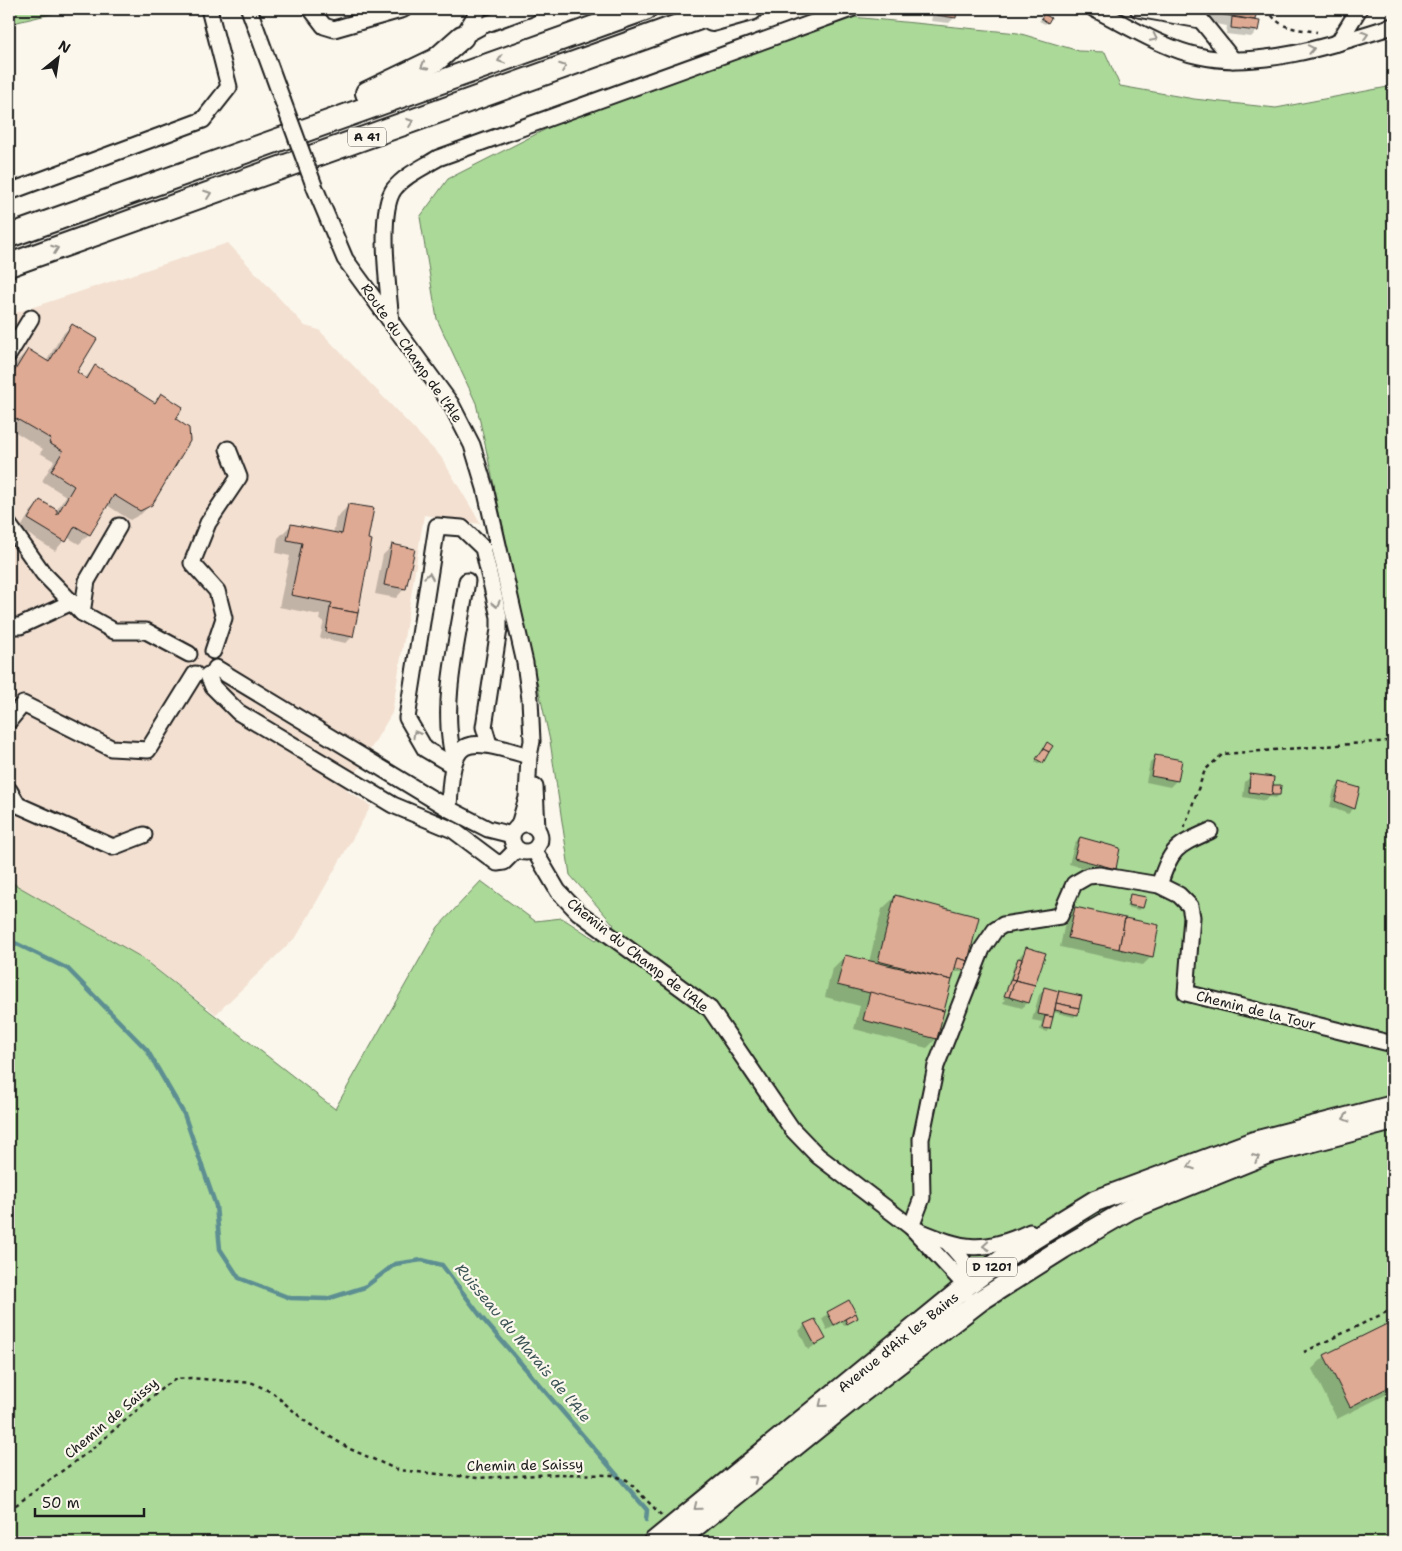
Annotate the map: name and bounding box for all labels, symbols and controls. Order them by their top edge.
one-way arrow [1361,30,1369,40]
north arrow [32,32,82,82]
one-way arrow [1148,32,1157,42]
text: N [55,36,74,57]
one-way arrow [1306,44,1315,54]
one-way arrow [497,55,505,65]
one-way arrow [420,60,429,70]
one-way arrow [558,63,567,73]
one-way arrow [405,118,414,128]
road number: A 41 [348,128,386,146]
one-way arrow [203,190,211,200]
one-way arrow [50,245,58,255]
street label: Route du Champ de l'Ale [357,280,467,426]
one-way arrow [423,571,433,580]
one-way arrow [490,599,501,608]
one-way arrow [412,730,422,739]
street label: Chemin du Champ de l'Ale [563,894,713,1016]
street label: Chemin de la Tour [1194,986,1318,1034]
one-way arrow [1342,1112,1351,1123]
one-way arrow [1251,1153,1260,1164]
one-way arrow [1187,1160,1196,1170]
one-way arrow [982,1241,990,1252]
road number: D 1201 [967,1258,1017,1276]
water label: Ruisseau du Marais de l'Ale [451,1259,595,1427]
street label: Avenue d'Aix les Bains [834,1288,962,1396]
street label: Chemin de Saissy [61,1374,161,1462]
one-way arrow [819,1398,828,1406]
street label: Chemin de Saissy [467,1455,583,1475]
one-way arrow [748,1476,757,1484]
scale bar [35,1486,144,1518]
text: 50 m [42,1493,80,1513]
one-way arrow [693,1501,702,1510]

